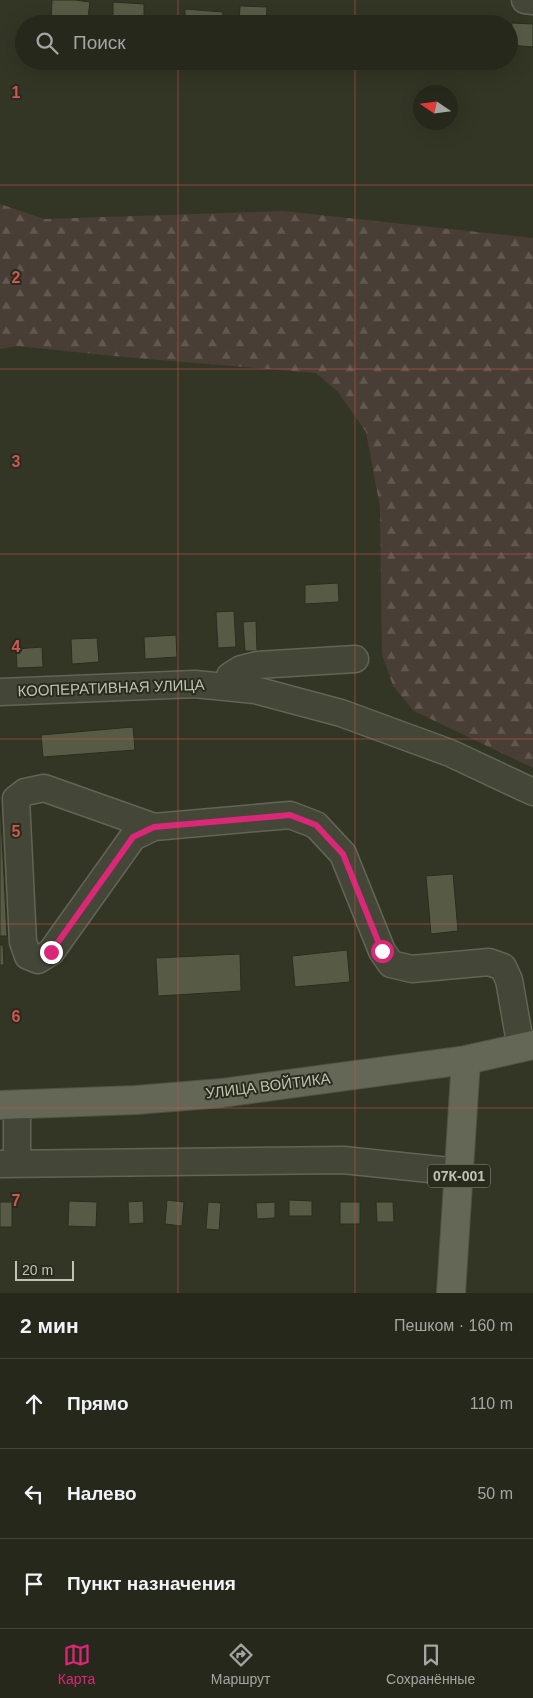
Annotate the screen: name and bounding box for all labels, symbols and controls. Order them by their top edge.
search box [15,15,518,70]
icon: search [33,29,61,57]
text: Поиск [73,32,126,53]
text: 1 [12,84,21,101]
north arrow [413,85,458,130]
text: 2 [12,269,21,286]
text: 3 [12,453,21,470]
text: 4 [12,638,21,655]
street label: КООПЕРАТИВНАЯ УЛИЦА [17,676,205,699]
text: 5 [12,823,21,840]
route start [371,940,394,963]
route end [40,941,63,964]
text: 6 [12,1008,21,1025]
street label: УЛИЦА ВОЙТИКА [205,1069,331,1102]
road number: 07К-001 [428,1164,490,1188]
text: 7 [12,1192,21,1209]
scale bar [15,1258,74,1281]
text: 20 m [22,1262,53,1278]
text: 2 мин [20,1314,79,1337]
text: Пешком · 160 m [394,1317,513,1334]
icon: ahead [20,1390,48,1418]
text: Прямо [67,1393,129,1414]
text: 110 m [470,1395,513,1412]
icon: left [20,1480,48,1508]
text: Налево [67,1483,137,1504]
text: 50 m [477,1485,513,1502]
icon: arrive [20,1570,48,1598]
text: Пункт назначения [67,1573,236,1594]
tab: Карта [58,1641,95,1687]
tab: Маршрут [211,1641,270,1687]
tab: Сохранённые [386,1641,475,1687]

